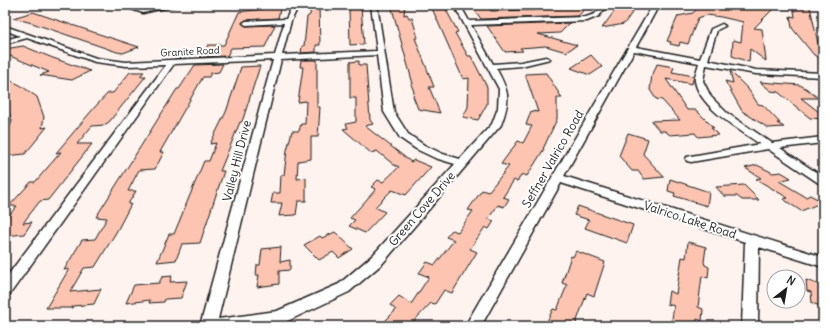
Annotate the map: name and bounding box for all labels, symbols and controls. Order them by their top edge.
street label: Granite Road [160,43,220,60]
street label: Seffner Valrico Road [519,107,587,210]
street label: Valley Hill Drive [219,119,254,203]
street label: Green Cove Drive [385,168,458,249]
street label: Valrico Lake Road [642,197,738,242]
north arrow [766,269,806,309]
text: N [784,272,798,288]

